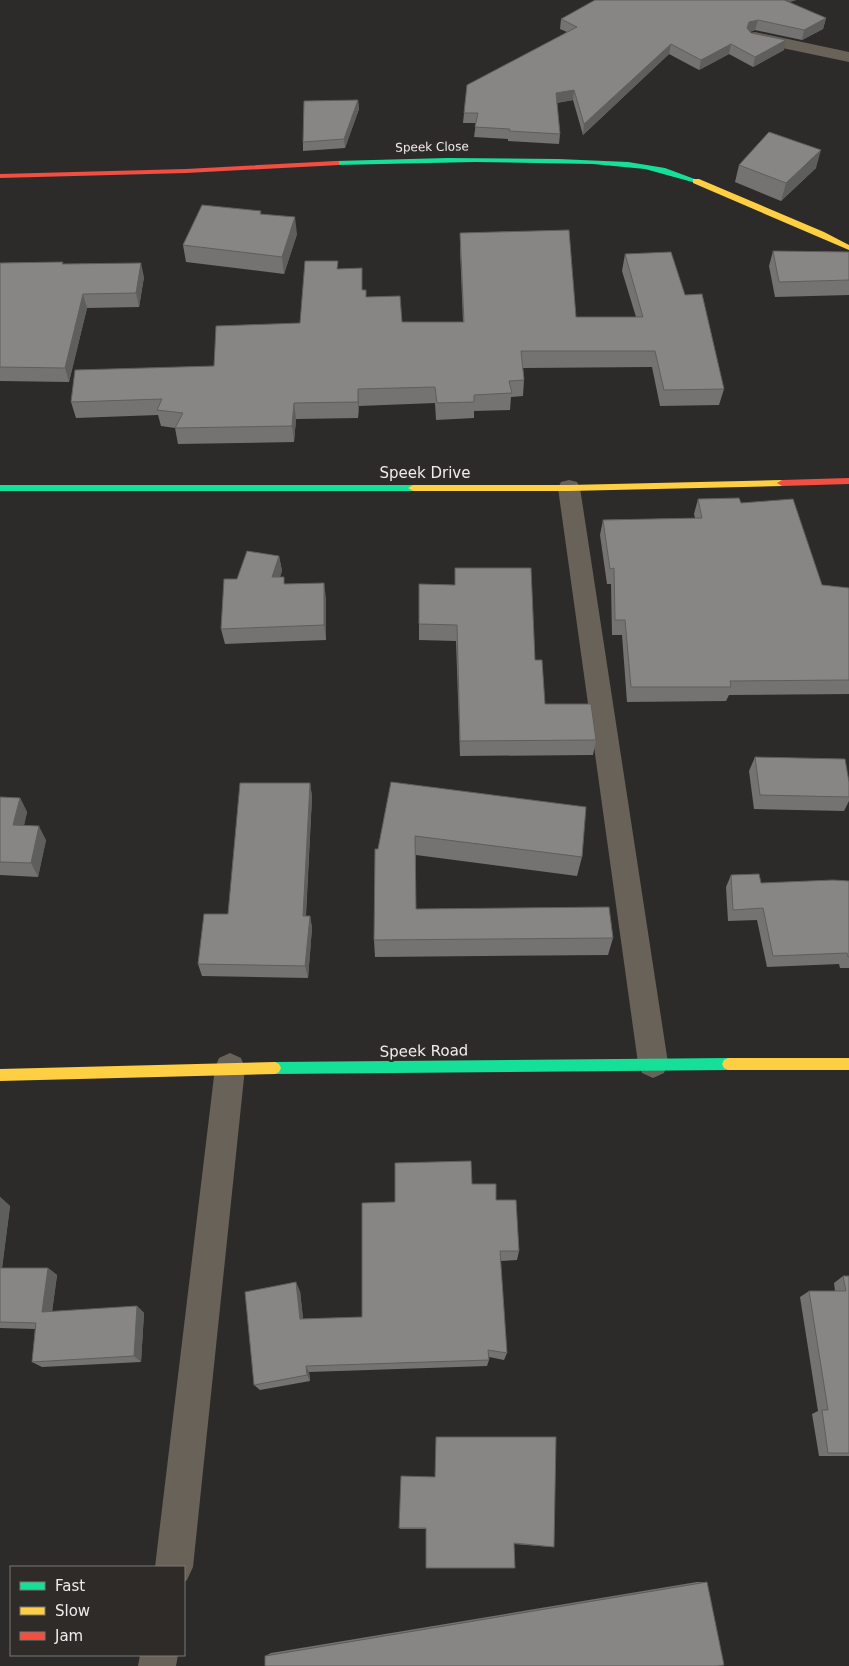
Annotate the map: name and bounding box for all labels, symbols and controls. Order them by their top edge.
street label: Speek Close [395,139,469,155]
street label: Speek Drive [380,464,470,482]
street label: Speek Road [380,1041,468,1061]
legend [10,1566,185,1656]
text: Fast [55,1577,85,1595]
text: Slow [55,1602,90,1620]
text: Jam [54,1627,83,1645]

